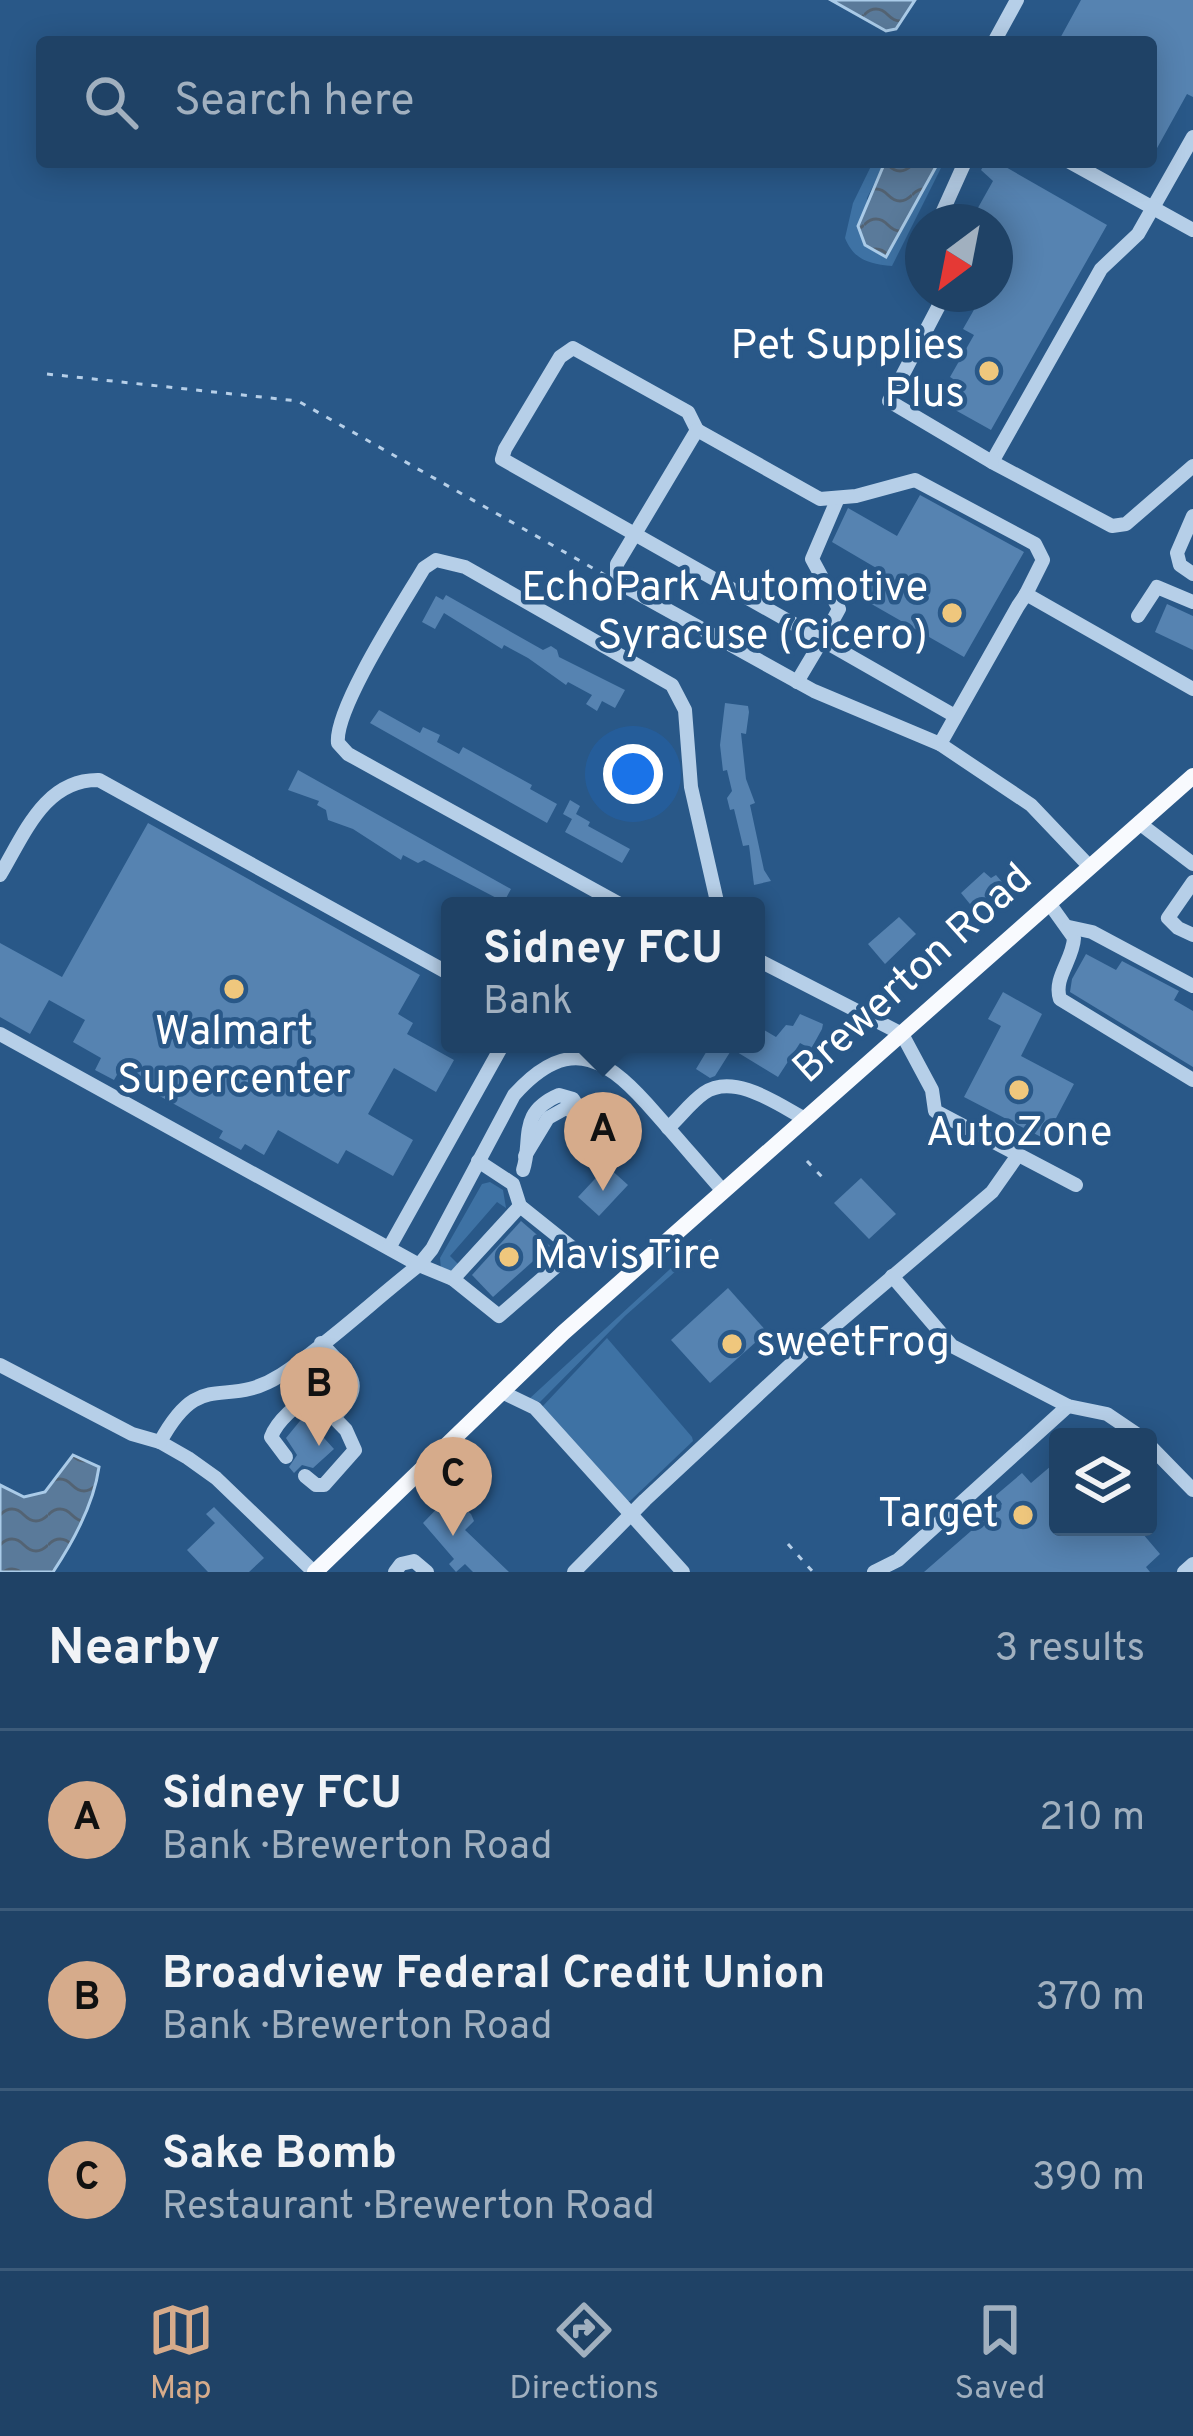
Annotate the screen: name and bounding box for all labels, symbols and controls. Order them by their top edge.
search box [36,36,1157,168]
icon: search [78,69,144,135]
text: Search here [174,74,414,131]
north arrow [905,204,1013,312]
place label: Pet Supplies Plus [731,321,965,422]
marker: Pet Supplies Plus [976,358,1002,384]
place label: EchoPark Automotive Syracuse (Cicero) [521,563,928,664]
marker: EchoPark Automotive Syracuse (Cicero) [939,600,965,626]
your location [603,744,663,804]
street label: Brewerton Road [783,854,1045,1096]
popup [441,897,765,1053]
text: Sidney FCU [483,922,723,979]
marker: Walmart Supercenter [221,976,247,1002]
text: Bank [483,979,573,1028]
place label: Walmart Supercenter [117,1007,351,1108]
marker: AutoZone [1006,1077,1032,1103]
pin: A [564,1092,642,1191]
place label: AutoZone [926,1108,1112,1161]
place label: Mavis Tire [533,1231,721,1284]
marker: Mavis Tire [496,1244,522,1270]
place label: sweetFrog [756,1318,950,1371]
marker: sweetFrog [719,1331,745,1357]
pin: B [280,1347,358,1446]
map controls [1049,1428,1157,1536]
button: layers [1049,1428,1157,1536]
pin: C [414,1437,492,1536]
place label: Target [878,1489,999,1542]
marker: Target [1010,1502,1036,1528]
text: Nearby [48,1618,220,1683]
text: 3 results [995,1626,1145,1675]
text: Sidney FCU [162,1767,402,1824]
text: A [73,1795,101,1844]
text: 210 m [1039,1795,1145,1844]
text: Bank · Brewerton Road [162,1824,552,1873]
text: Broadview Federal Credit Union [162,1947,825,2004]
text: B [74,1975,100,2024]
text: 370 m [1035,1975,1145,2024]
text: Bank · Brewerton Road [162,2004,552,2053]
text: Sake Bomb [162,2127,397,2184]
text: C [75,2155,99,2204]
text: 390 m [1032,2155,1145,2204]
text: Restaurant · Brewerton Road [162,2184,655,2233]
tab: Map [148,2297,214,2411]
tab: Directions [509,2297,659,2411]
tab: Saved [955,2297,1045,2411]

